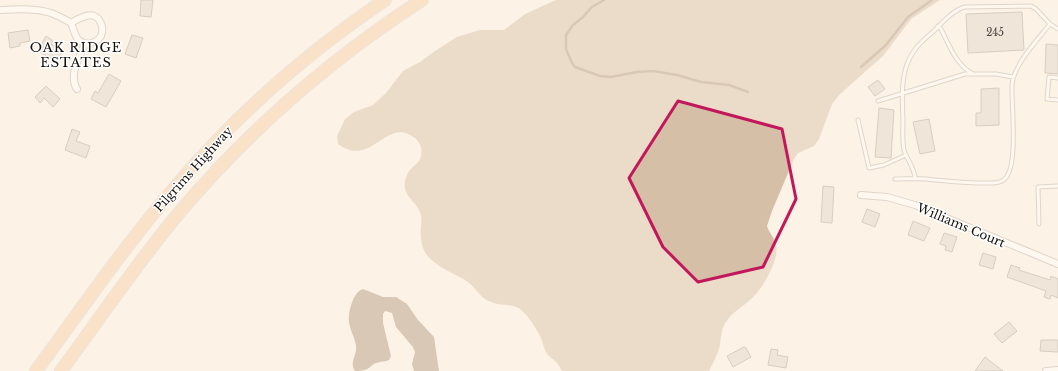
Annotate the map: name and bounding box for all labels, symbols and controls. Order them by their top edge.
house number: 245 [986,26,1004,39]
district label: OAK RIDGE ESTATES [30,39,122,71]
street label: Pilgrims Highway [151,123,235,215]
street label: Williams Court [914,199,1008,250]

